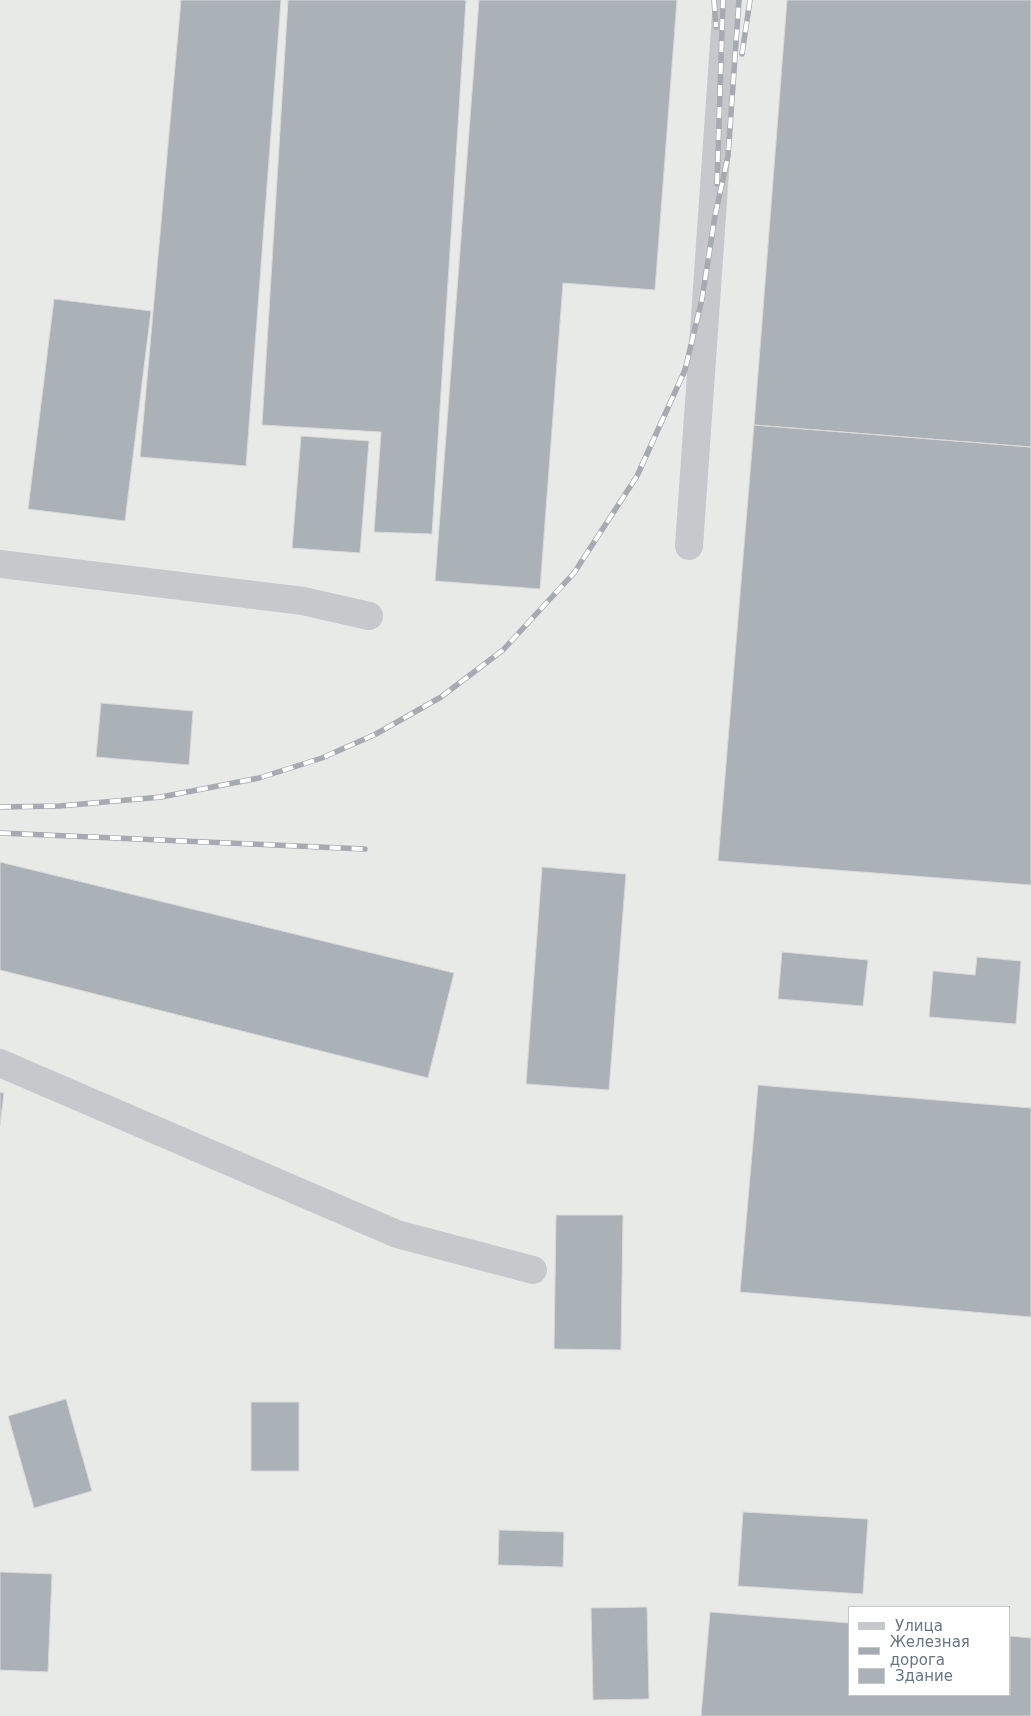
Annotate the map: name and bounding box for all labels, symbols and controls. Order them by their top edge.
legend [848,1606,1011,1696]
text: Улица [895,1617,943,1635]
text: Железная дорога [890,1633,970,1669]
text: Здание [895,1667,953,1685]

